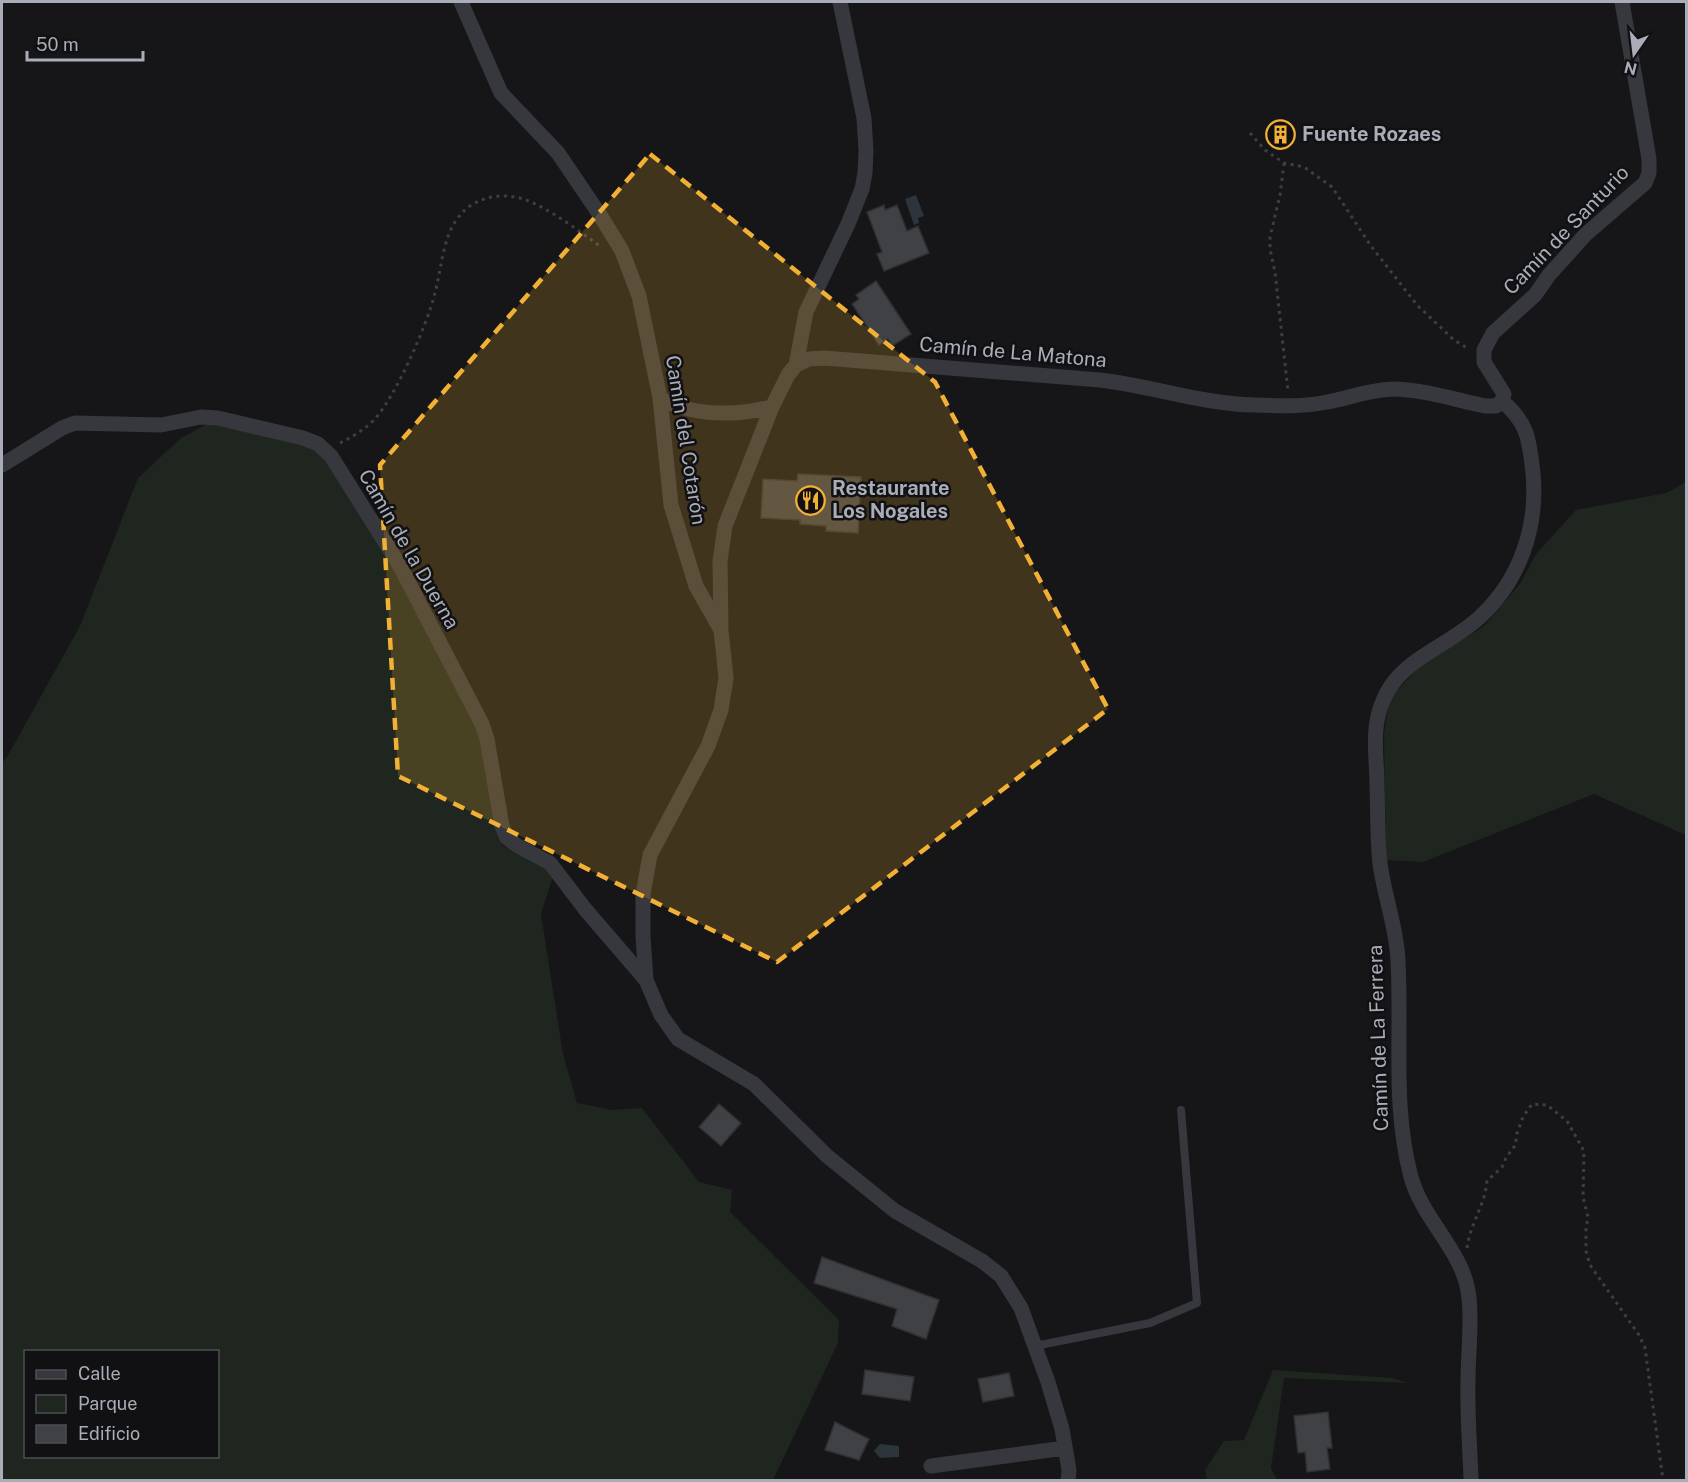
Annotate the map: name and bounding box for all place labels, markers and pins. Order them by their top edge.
building icon: Fuente Rozaes [1265,118,1297,150]
place label: Fuente Rozaes [1302,122,1441,146]
place label: Restaurante Los Nogales [832,476,950,523]
restaurant icon: Restaurante Los Nogales [795,484,827,516]

